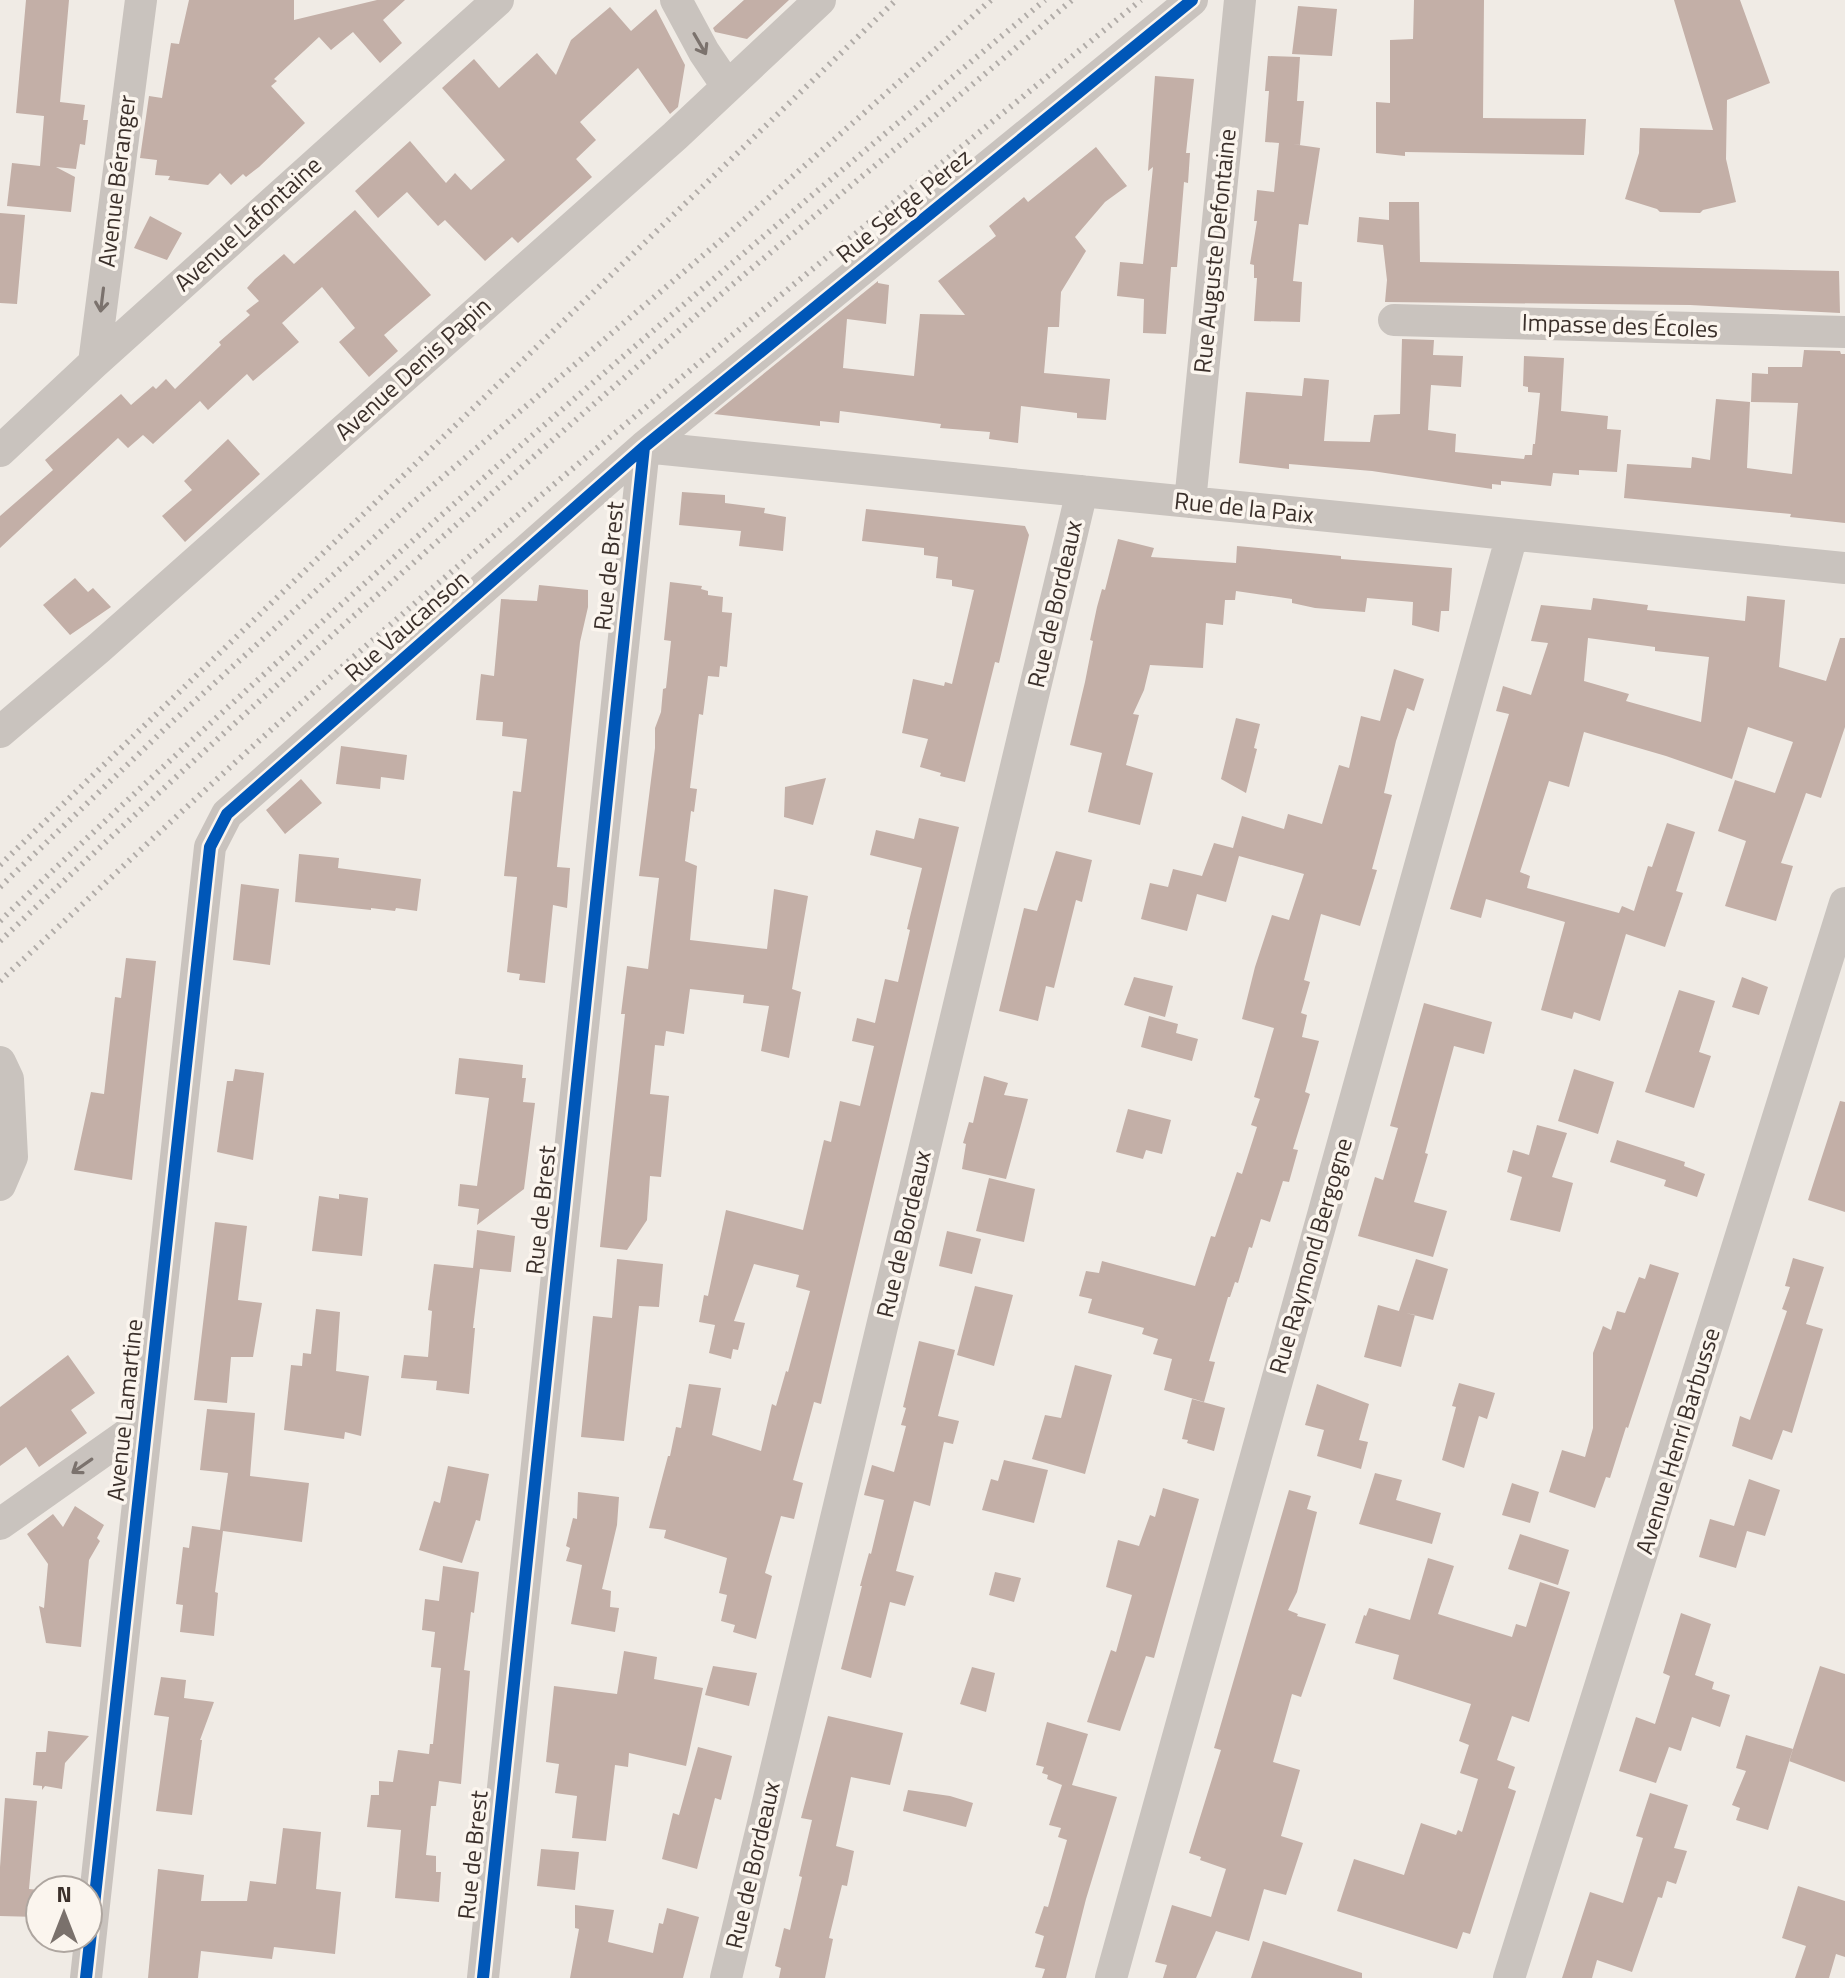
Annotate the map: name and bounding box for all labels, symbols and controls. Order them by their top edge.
one-way arrow [692,32,708,55]
street label: Avenue Béranger [88,93,144,269]
street label: Rue Auguste Defontaine [1183,127,1245,375]
street label: Rue Serge Perez [828,139,979,271]
street label: Avenue Lafontaine [166,147,329,299]
one-way arrow [94,286,109,312]
street label: Avenue Denis Papin [326,288,498,448]
street label: Impasse des Écoles [1521,304,1719,346]
street label: Rue de la Paix [1173,482,1316,532]
street label: Rue de Brest [583,499,633,632]
street label: Rue de Bordeaux [1017,516,1091,691]
street label: Rue Vaucanson [336,561,477,690]
street label: Rue Raymond Bergogne [1259,1133,1361,1378]
street label: Rue de Brest [515,1143,565,1276]
street label: Rue de Bordeaux [866,1146,940,1321]
street label: Avenue Lamartine [97,1317,151,1503]
street label: Avenue Henri Barbusse [1625,1323,1729,1558]
one-way arrow [72,1457,93,1474]
street label: Rue de Bordeaux [715,1777,789,1952]
street label: Rue de Brest [447,1788,497,1921]
north arrow [24,1874,104,1954]
text: N [56,1877,72,1911]

